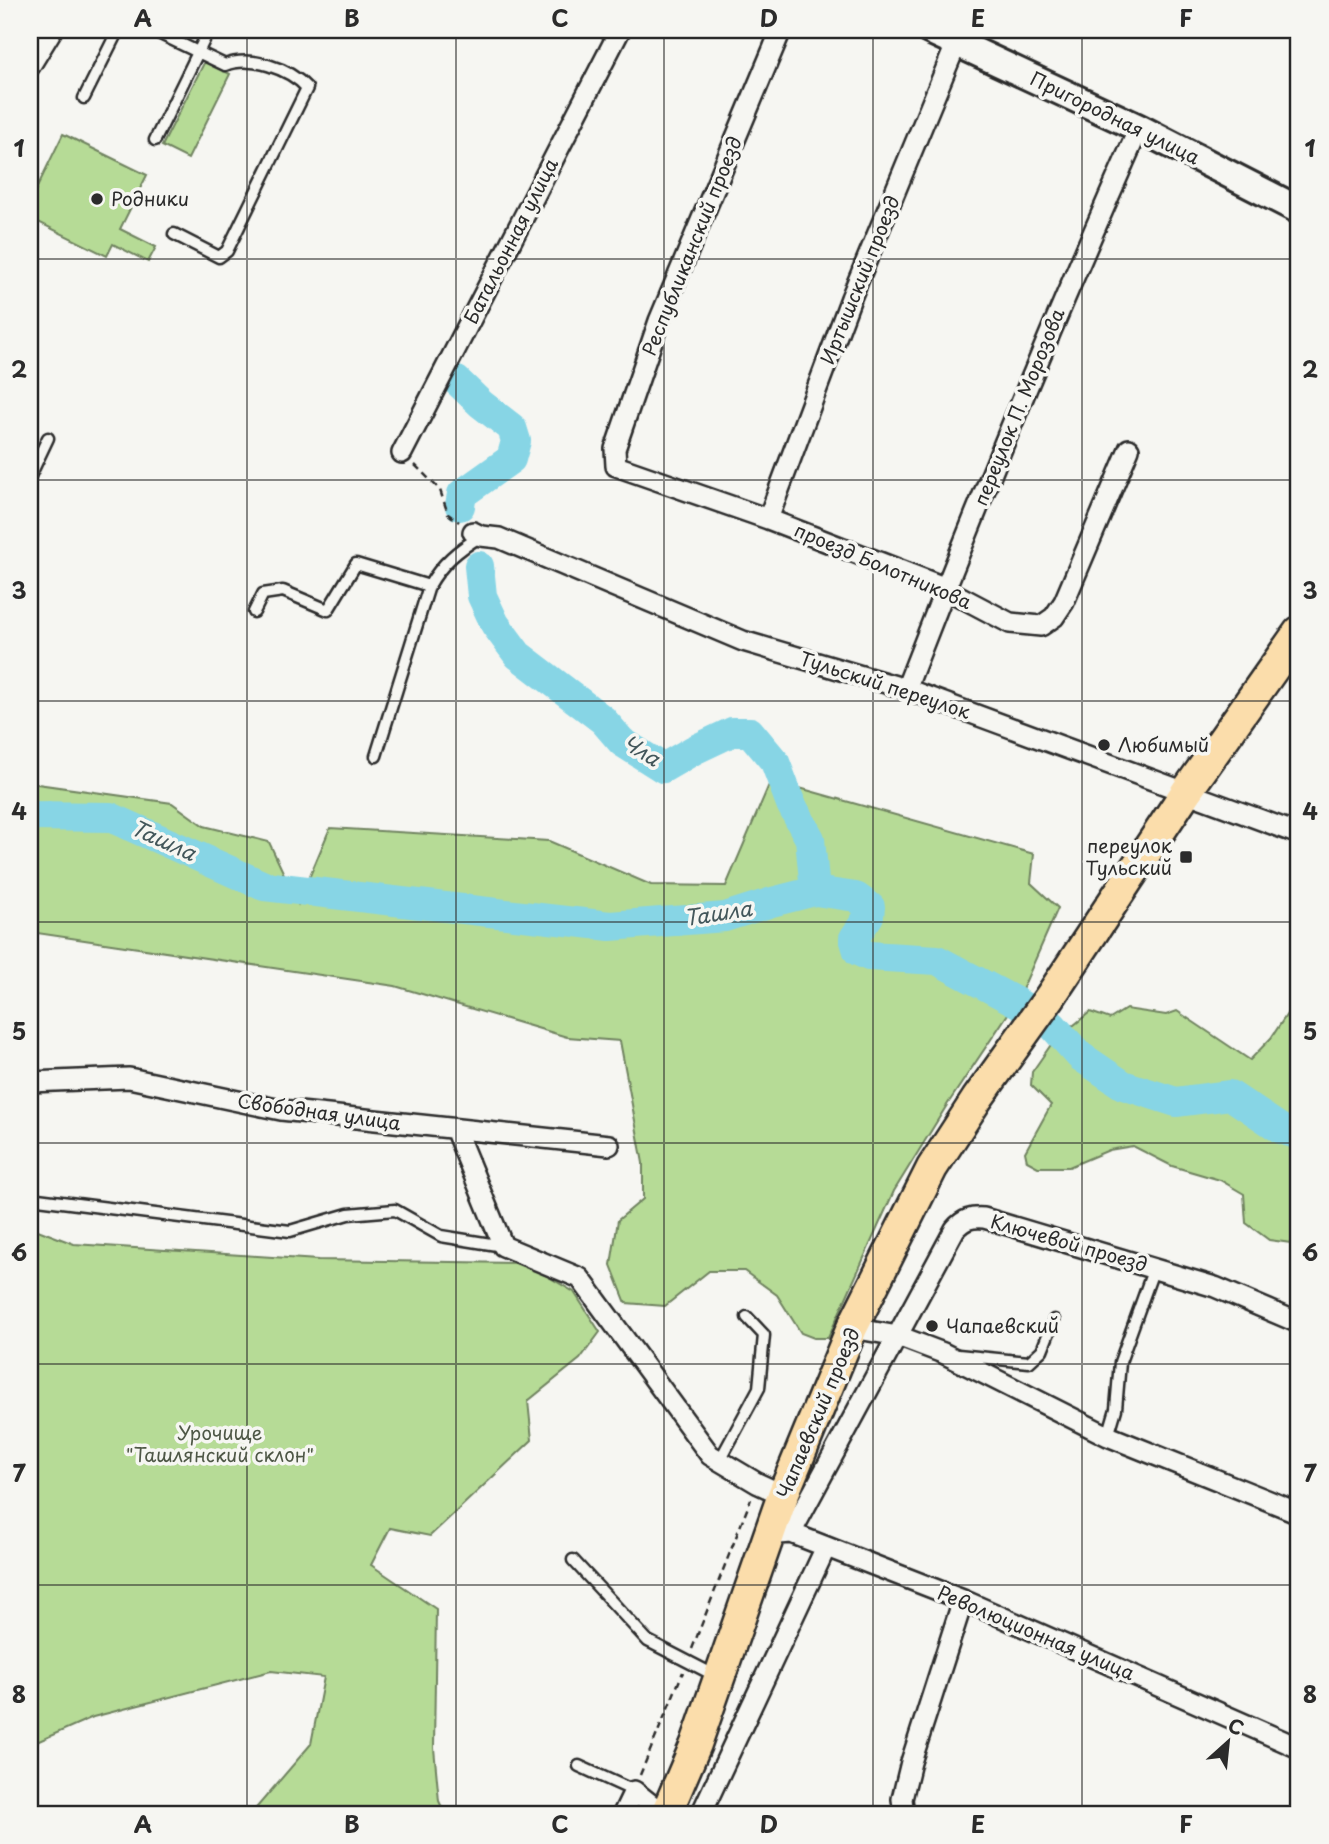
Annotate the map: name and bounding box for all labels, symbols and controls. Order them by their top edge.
text: A [134,0,152,35]
text: B [344,0,360,35]
text: C [551,0,569,35]
text: D [760,0,778,35]
text: E [971,0,985,35]
text: F [1179,0,1193,35]
street label: Пригородная улица [1026,64,1205,170]
text: 1 [14,130,25,165]
text: 1 [1305,130,1316,165]
street label: Республиканский проезд [634,132,748,360]
street label: Батальонная улица [456,153,564,328]
place label: Родники [111,184,189,212]
marker: Родники [89,191,105,207]
street label: Иртышский проезд [812,191,906,368]
street label: переулок П. Морозова [966,304,1071,510]
text: 2 [11,351,27,386]
text: 2 [1302,351,1318,386]
street label: проезд Болотникова [791,515,976,615]
text: 3 [11,572,27,607]
text: 3 [1302,572,1318,607]
street label: Тульский переулок [796,643,975,725]
water label: Чла [617,725,668,774]
place label: Любимый [1118,730,1209,758]
marker: Любимый [1096,737,1112,753]
text: 4 [11,793,27,828]
text: 4 [1302,793,1318,828]
water label: Ташла [126,811,202,868]
place label: переулок Тульский [1086,831,1173,881]
marker: переулок Тульский [1178,849,1194,865]
water label: Ташла [681,891,755,933]
text: 5 [12,1013,26,1048]
text: 5 [1303,1013,1317,1048]
street label: Свободная улица [236,1086,403,1136]
street label: Ключевой проезд [988,1206,1151,1278]
text: 6 [11,1234,27,1269]
text: 6 [1302,1234,1318,1269]
place label: Чапаевский [946,1311,1059,1339]
marker: Чапаевский [924,1318,940,1334]
street label: Чапаевский проезд [768,1323,866,1502]
park label: Урочище "Ташлянский склон" [126,1418,314,1468]
text: 7 [12,1455,26,1490]
text: 7 [1303,1455,1317,1490]
street label: Революционная улица [934,1578,1139,1686]
text: 8 [12,1676,26,1711]
text: 8 [1303,1676,1317,1711]
north arrow [1192,1708,1262,1778]
text: С [1223,1710,1249,1742]
text: A [134,1806,152,1841]
text: B [344,1806,360,1841]
text: C [551,1806,569,1841]
text: D [760,1806,778,1841]
text: E [971,1806,985,1841]
text: F [1179,1806,1193,1841]

